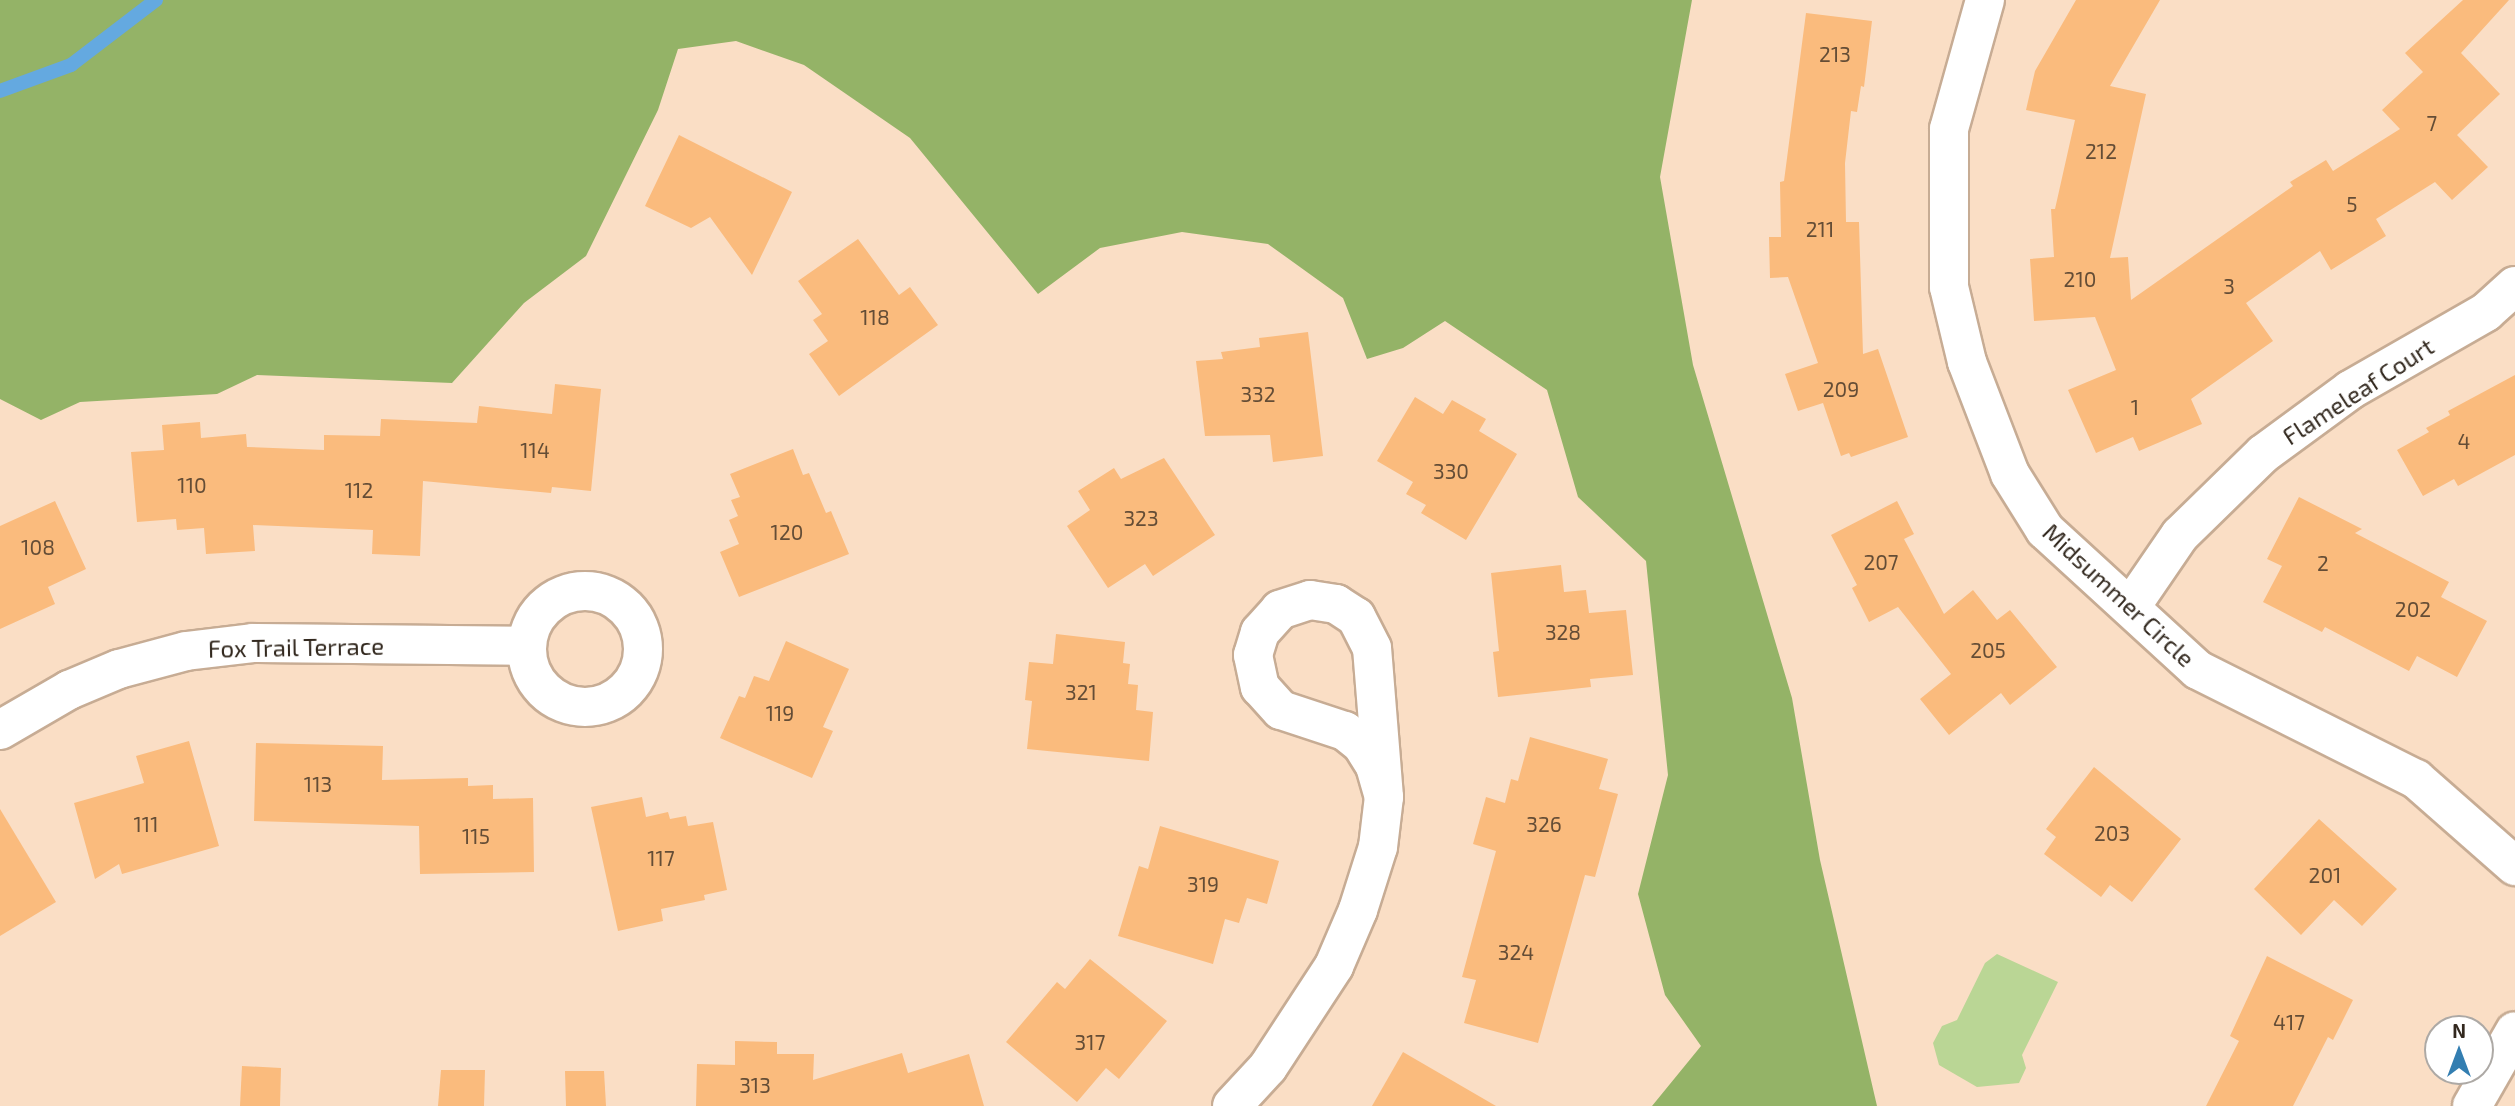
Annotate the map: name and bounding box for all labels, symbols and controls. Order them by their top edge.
house number: 213 [1819,41,1851,67]
house number: 7 [2427,110,2437,136]
house number: 212 [2085,138,2117,164]
house number: 5 [2346,191,2358,217]
house number: 211 [1806,216,1834,242]
house number: 210 [2064,266,2096,292]
house number: 3 [2223,273,2235,299]
house number: 118 [860,304,890,330]
street label: Flameleaf Court [2277,331,2439,451]
house number: 209 [1823,376,1859,402]
house number: 332 [1240,381,1276,407]
house number: 1 [2131,394,2139,420]
house number: 4 [2458,428,2470,454]
house number: 114 [520,437,550,463]
house number: 330 [1433,458,1469,484]
house number: 110 [177,472,207,498]
house number: 112 [345,477,373,503]
house number: 323 [1123,505,1159,531]
street label: Midsummer Circle [2037,517,2201,673]
house number: 120 [771,519,803,545]
house number: 108 [21,534,55,560]
house number: 207 [1863,549,1899,575]
house number: 2 [2317,550,2329,576]
house number: 202 [2395,596,2431,622]
house number: 328 [1545,619,1581,645]
street label: Fox Trail Terrace [207,631,385,663]
house number: 205 [1970,637,2006,663]
house number: 321 [1065,679,1097,705]
house number: 119 [766,700,794,726]
house number: 113 [304,771,332,797]
house number: 111 [133,811,159,837]
house number: 326 [1526,811,1562,837]
house number: 203 [2094,820,2130,846]
house number: 115 [462,823,490,849]
house number: 117 [647,845,675,871]
house number: 201 [2309,862,2341,888]
house number: 319 [1187,871,1219,897]
house number: 324 [1498,939,1534,965]
house number: 417 [2273,1009,2305,1035]
north arrow [2424,1015,2494,1085]
text: N [2452,1019,2466,1042]
house number: 317 [1075,1029,1105,1055]
house number: 313 [739,1072,771,1098]

